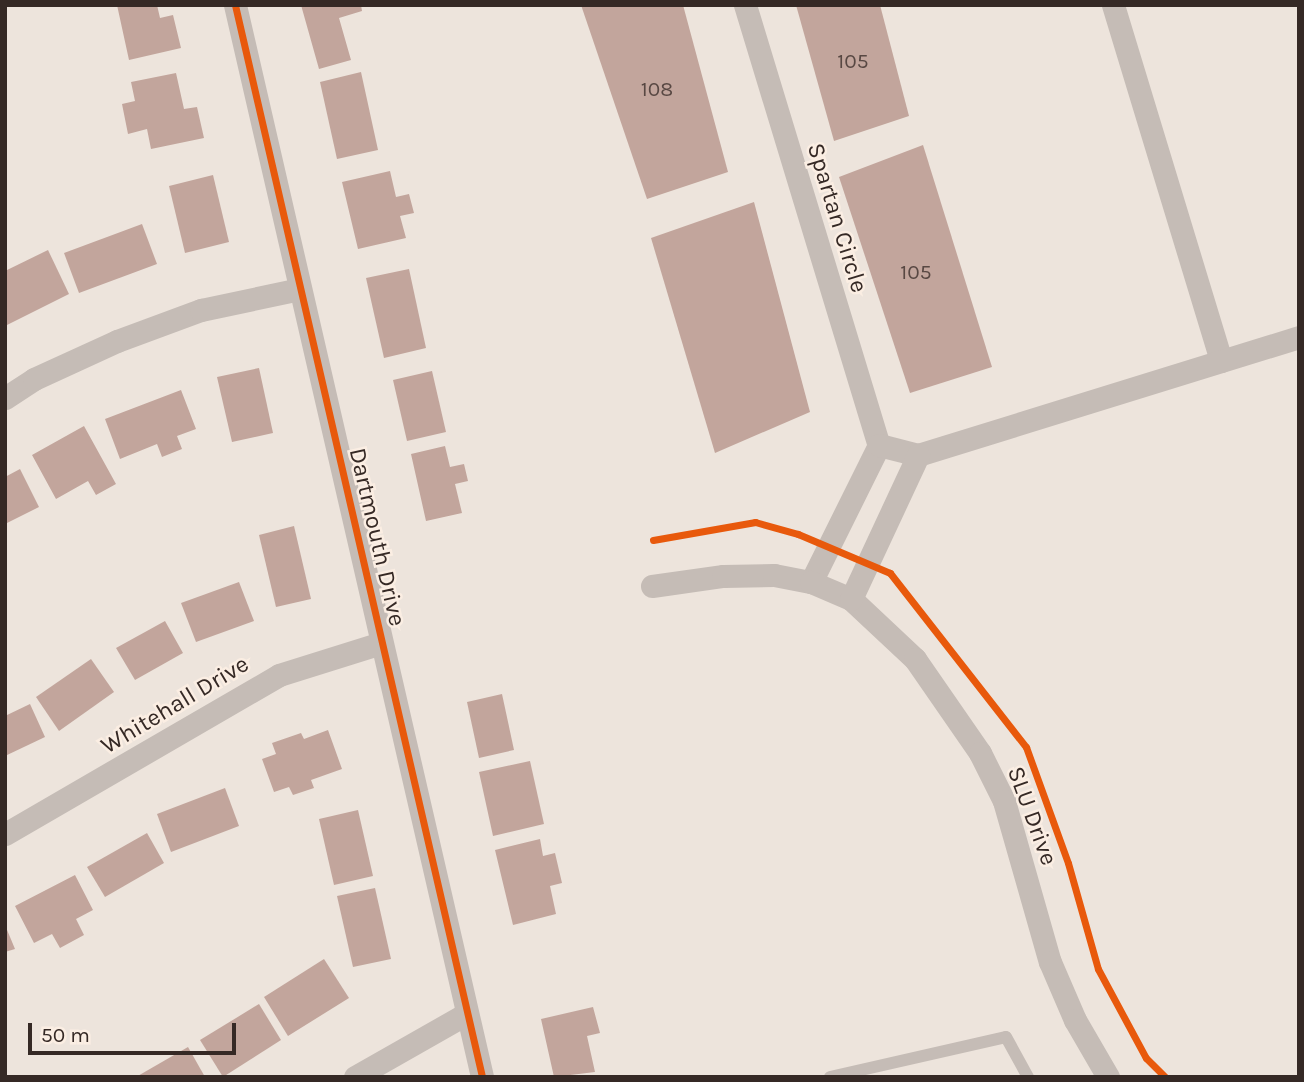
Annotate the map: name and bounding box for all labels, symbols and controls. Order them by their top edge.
house number: 105 [837,48,869,74]
house number: 108 [641,76,673,102]
street label: Spartan Circle [801,140,873,296]
house number: 105 [900,259,932,285]
street label: Dartmouth Drive [342,445,412,629]
street label: Whitehall Drive [96,650,254,760]
street label: SLU Drive [1001,763,1063,869]
scale bar [32,1009,240,1052]
text: 50 m [41,1023,90,1047]

